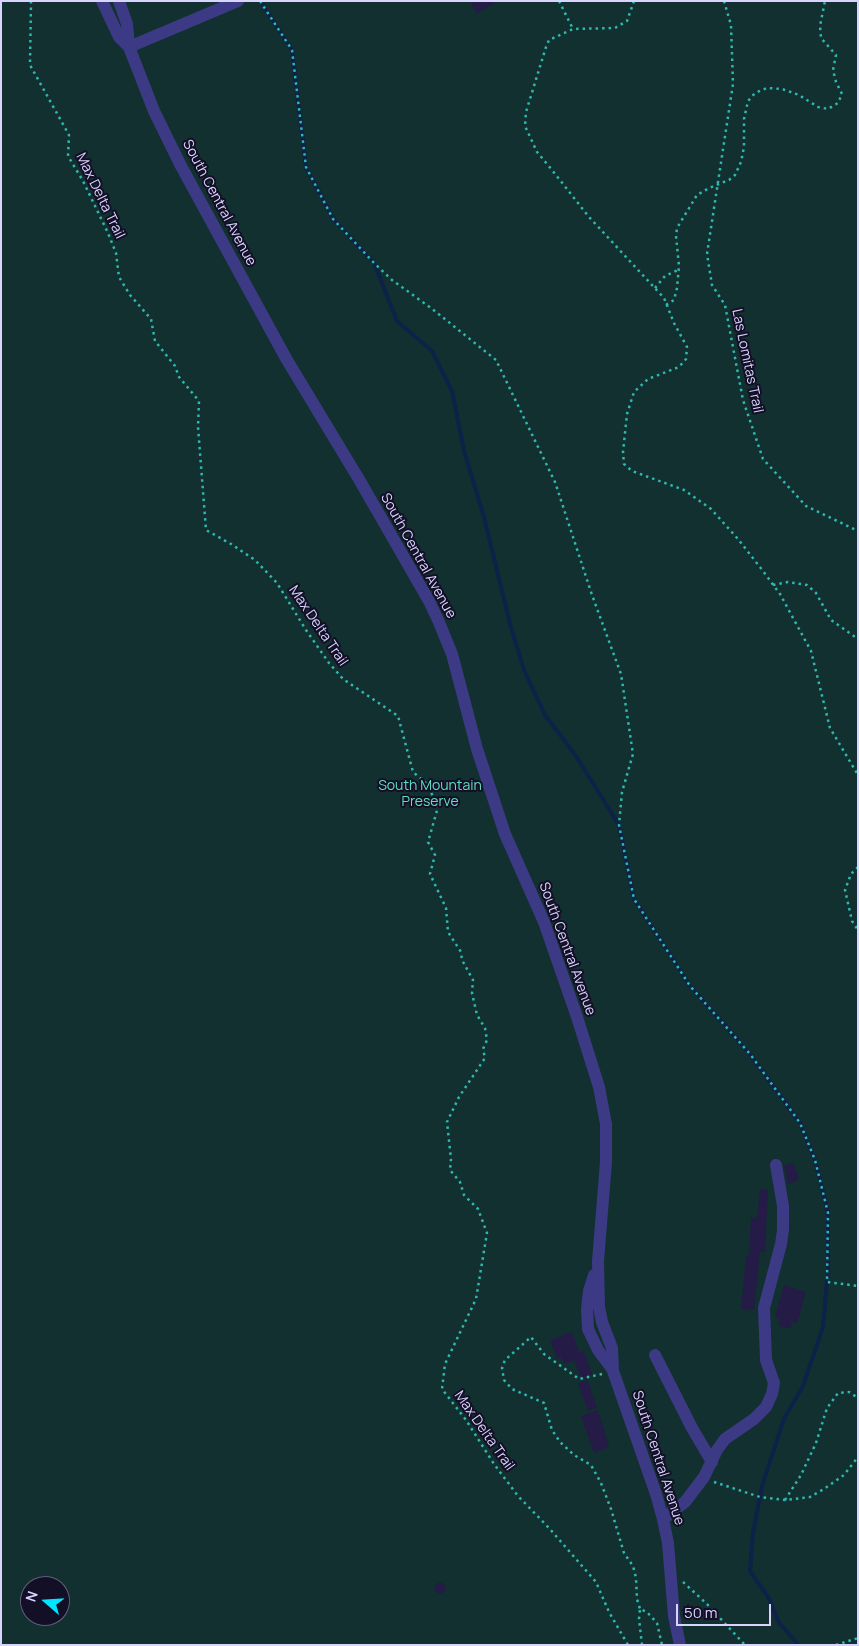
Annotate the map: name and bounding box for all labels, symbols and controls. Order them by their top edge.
street label: South Central Avenue [179,137,259,269]
street label: Max Delta Trail [72,150,128,242]
street label: Las Lomitas Trail [728,307,766,415]
street label: South Central Avenue [377,491,459,621]
street label: Max Delta Trail [285,583,351,669]
park label: South Mountain Preserve [378,778,482,810]
street label: South Central Avenue [535,880,599,1018]
street label: Max Delta Trail [450,1388,518,1474]
street label: South Central Avenue [628,1389,688,1527]
north arrow [20,1576,70,1626]
text: N [21,1588,42,1604]
scale bar [679,1594,774,1626]
text: 50 m [684,1602,718,1623]

